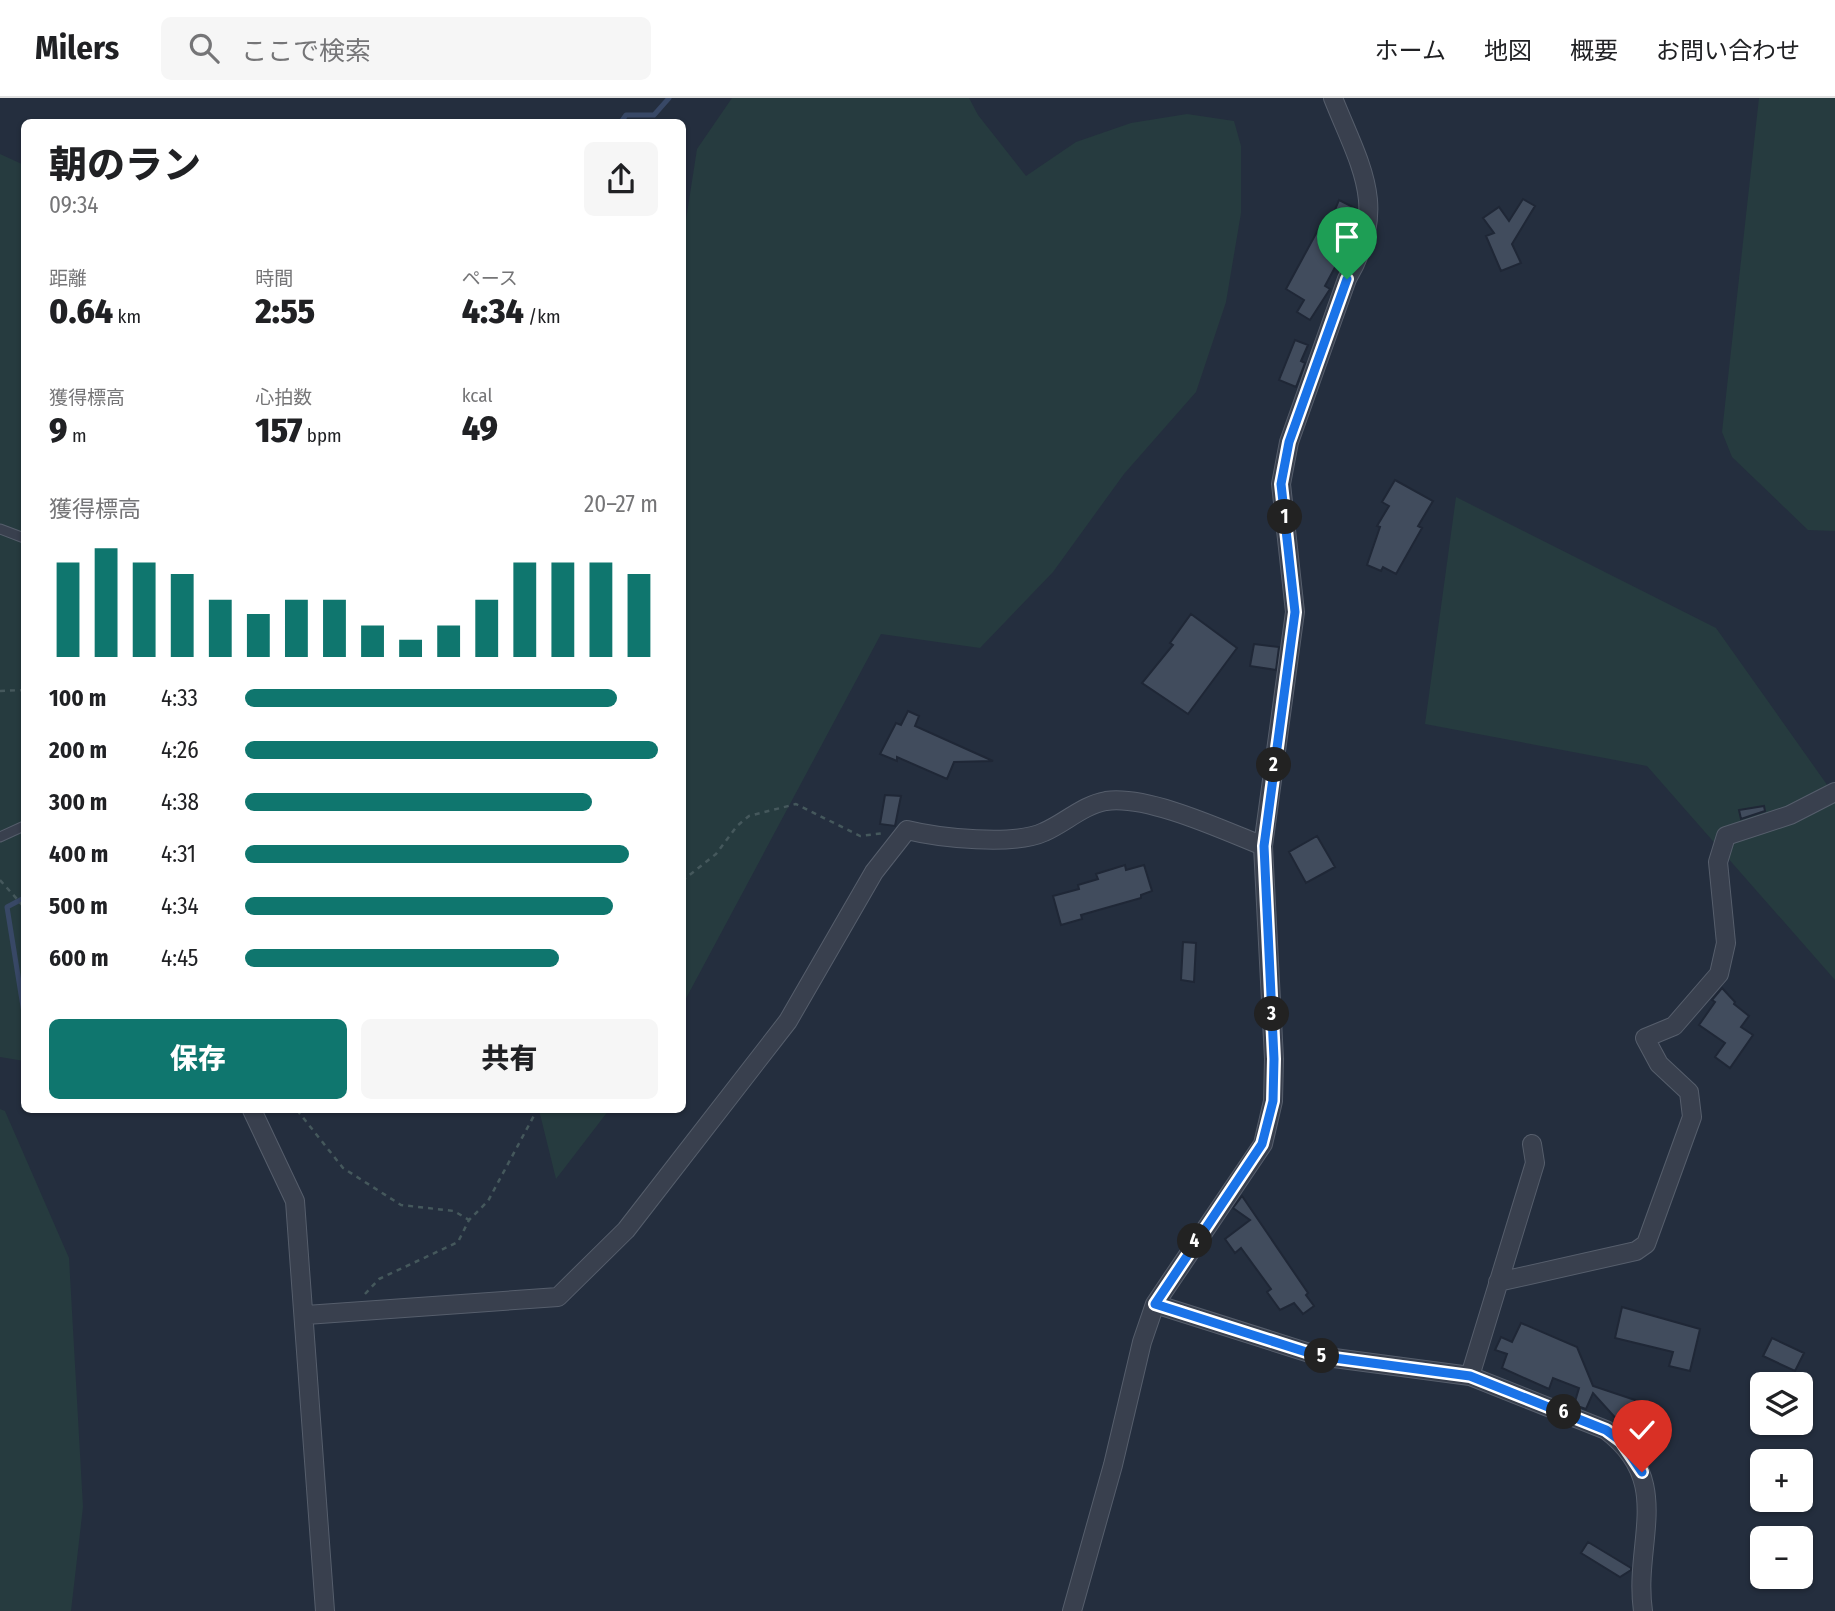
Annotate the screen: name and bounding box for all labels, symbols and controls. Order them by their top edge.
search box [161,17,651,80]
text: Milers [35,28,119,68]
icon: search [185,29,223,67]
text: ここで検索 [241,36,371,67]
text: ホーム [1375,37,1446,65]
text: 地図 [1484,37,1532,65]
text: 概要 [1570,37,1618,65]
text: お問い合わせ [1656,37,1800,65]
text: 朝のラン [49,142,201,188]
button: share [584,142,658,216]
text: 09:34 [49,191,98,219]
pin [1317,207,1377,279]
icon: arrive [1328,218,1366,256]
text: 距離 [49,267,87,290]
text: 時間 [255,267,293,290]
text: ペース [462,267,518,290]
text: 0.64 [49,290,113,332]
text: 2:55 [255,290,315,332]
text: 4:34 [462,290,524,332]
text: km [113,305,141,328]
text: /km [524,305,561,328]
text: kcal [462,384,492,407]
text: 獲得標高 [49,386,125,409]
text: 心拍数 [255,386,312,409]
text: 49 [462,407,498,449]
text: 9 [49,409,67,451]
text: 157 [255,409,302,451]
text: m [67,424,87,447]
text: bpm [302,424,342,447]
text: 20–27 m [584,490,658,518]
text: 獲得標高 [49,495,141,523]
pin: 1 [1268,500,1302,534]
text: 1 [1280,505,1289,528]
text: 100 m [49,684,106,712]
text: 4:33 [161,684,198,712]
text: 200 m [49,736,107,764]
text: 4:26 [161,736,199,764]
pin: 2 [1256,748,1292,782]
text: 2 [1269,753,1278,776]
text: 300 m [49,788,107,816]
text: 4:38 [161,788,199,816]
text: 400 m [49,840,108,868]
text: 4:31 [161,840,196,868]
text: 500 m [49,892,108,920]
text: 4:34 [161,892,199,920]
text: 600 m [49,944,108,972]
text: 4:45 [161,944,198,972]
pin: 3 [1254,996,1290,1032]
text: 3 [1267,1002,1276,1025]
button: 保存 [49,1019,347,1099]
button: 共有 [361,1019,658,1099]
pin: 4 [1178,1224,1212,1258]
text: 4 [1190,1229,1199,1252]
pin: 5 [1304,1338,1340,1374]
text: 5 [1317,1344,1326,1367]
map controls [1750,1372,1813,1589]
button: layers [1750,1372,1813,1435]
pin: 6 [1546,1394,1582,1430]
text: 6 [1559,1400,1568,1423]
pin [1612,1400,1672,1472]
icon: check [1623,1411,1661,1449]
button: + [1750,1449,1813,1512]
button: − [1750,1526,1813,1589]

